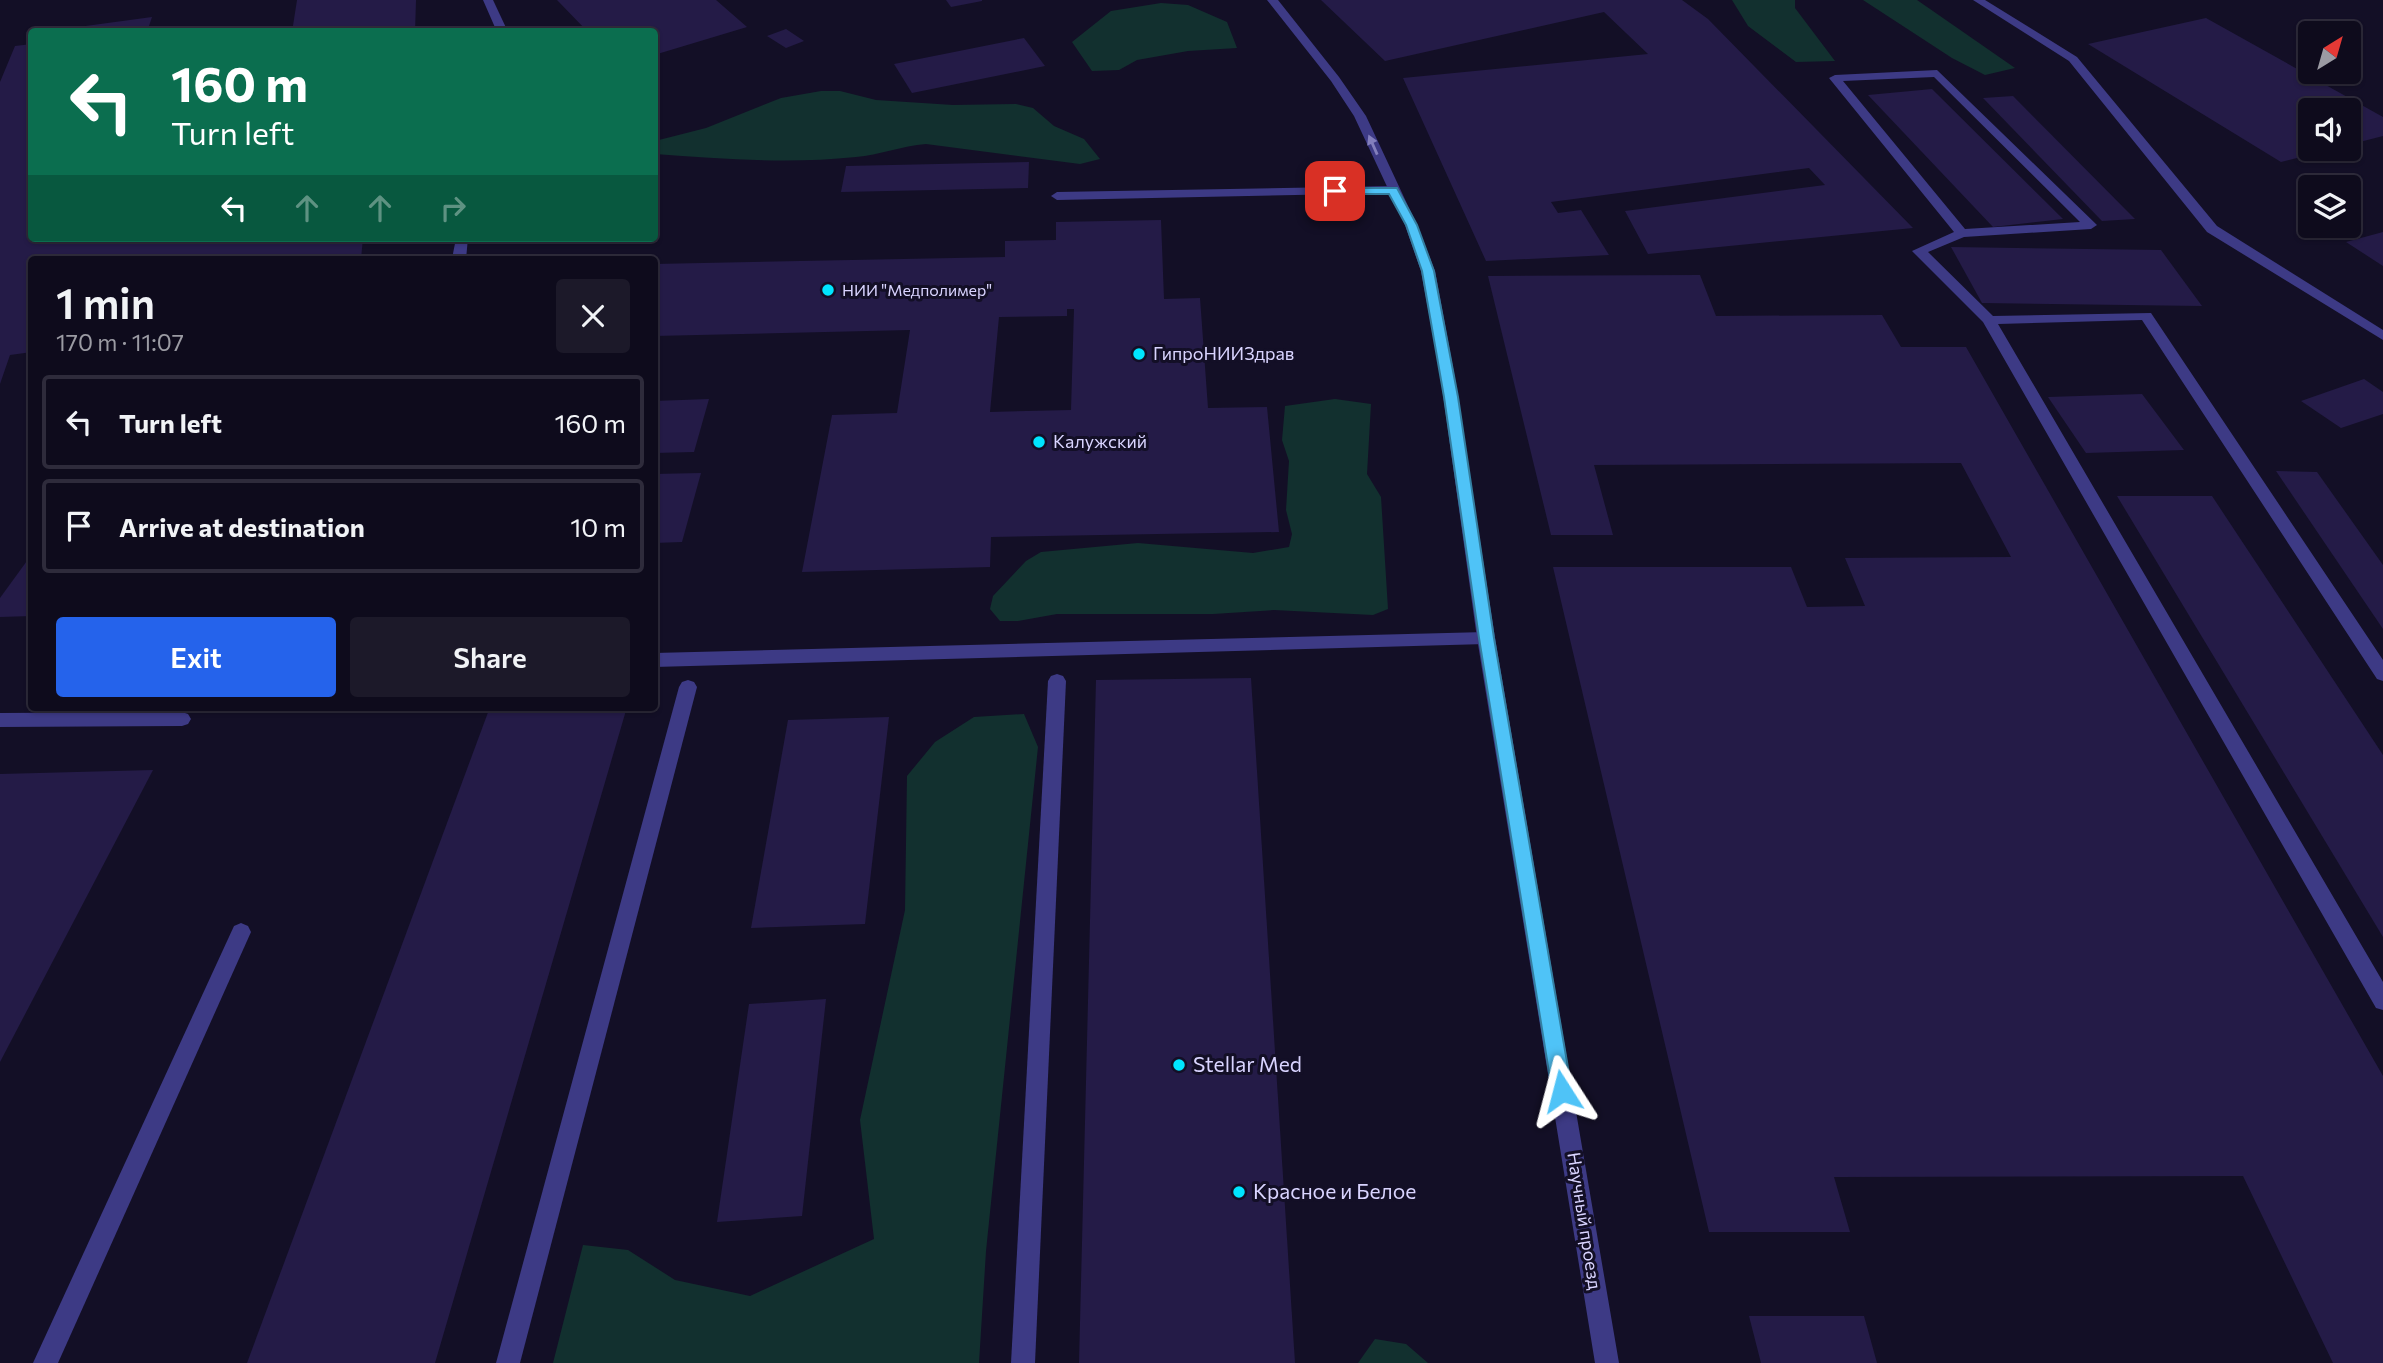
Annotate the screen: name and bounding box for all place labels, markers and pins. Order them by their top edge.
pin [1305,161,1365,221]
place label: НИИ "Медполимер" [842,280,992,299]
marker: НИИ "Медполимер" [820,282,836,298]
place label: ГипроНИИЗдрав [1153,342,1294,364]
marker: ГипроНИИЗдрав [1131,346,1147,362]
place label: Калужский [1053,430,1147,452]
marker: Калужский [1031,434,1047,450]
place label: Stellar Med [1193,1051,1302,1076]
marker: Stellar Med [1171,1057,1187,1073]
place label: Красное и Белое [1253,1178,1416,1203]
marker: Красное и Белое [1231,1184,1247,1200]

